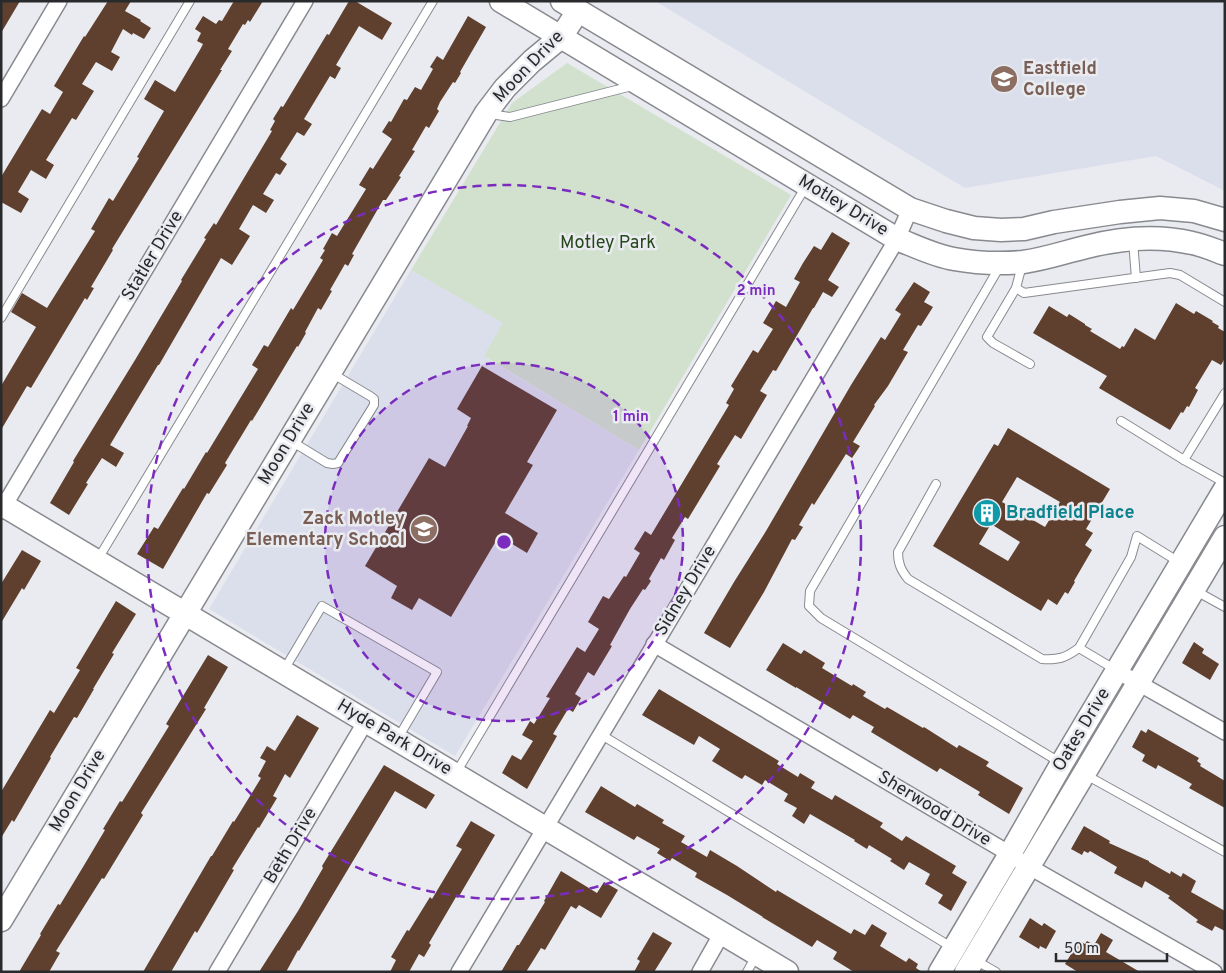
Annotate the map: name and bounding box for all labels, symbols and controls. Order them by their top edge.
street label: Moon Drive [489,26,569,108]
place label: Eastfield College [1023,58,1097,102]
school or university icon: Eastfield College [989,64,1019,94]
street label: Motley Drive [794,170,892,242]
street label: Statler Drive [117,207,189,305]
park label: Motley Park [560,232,656,255]
text: 2 min [736,282,776,301]
street label: Moon Drive [253,399,321,489]
text: 1 min [613,408,649,427]
building icon: Bradfield Place [972,498,1002,528]
place label: Bradfield Place [1006,502,1135,525]
place label: Zack Motley Elementary School [246,508,405,552]
school or university icon: Zack Motley Elementary School [409,514,439,544]
centre of rings [495,533,513,551]
street label: Sidney Drive [650,542,722,640]
street label: Oates Drive [1048,684,1116,776]
street label: Hyde Park Drive [332,695,456,781]
street label: Moon Drive [44,746,112,836]
street label: Sherwood Drive [873,766,995,852]
street label: Beth Drive [259,804,323,888]
scale bar [1056,930,1167,962]
text: 50 m [1064,940,1099,959]

